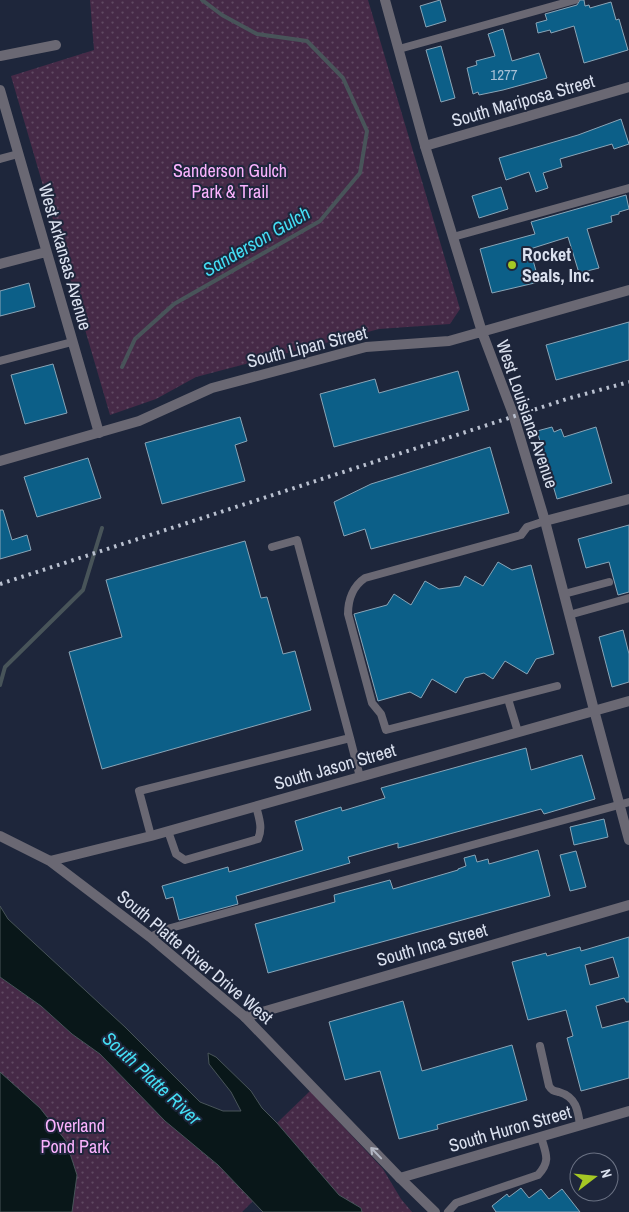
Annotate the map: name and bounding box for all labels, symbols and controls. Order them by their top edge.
house number: 1277 [490,64,518,85]
street label: South Mariposa Street [448,68,597,133]
park label: Sanderson Gulch Park & Trail [173,158,287,204]
street label: West Arkansas Avenue [33,181,98,333]
water label: Sanderson Gulch [197,200,315,282]
place label: Rocket Seals, Inc. [522,242,594,288]
marker: Rocket Seals, Inc. [506,259,518,271]
street label: South Lipan Street [244,319,370,374]
street label: West Louisiana Avenue [490,336,565,491]
street label: South Jason Street [271,737,399,796]
street label: South Platte River Drive West [112,884,279,1029]
street label: South Inca Street [374,917,490,972]
water label: South Platte River [97,1025,208,1131]
street label: South Huron Street [446,1099,574,1158]
park label: Overland Pond Park [41,1113,110,1159]
one-way arrow [370,1147,382,1159]
north arrow [569,1152,619,1202]
text: N [597,1167,616,1180]

